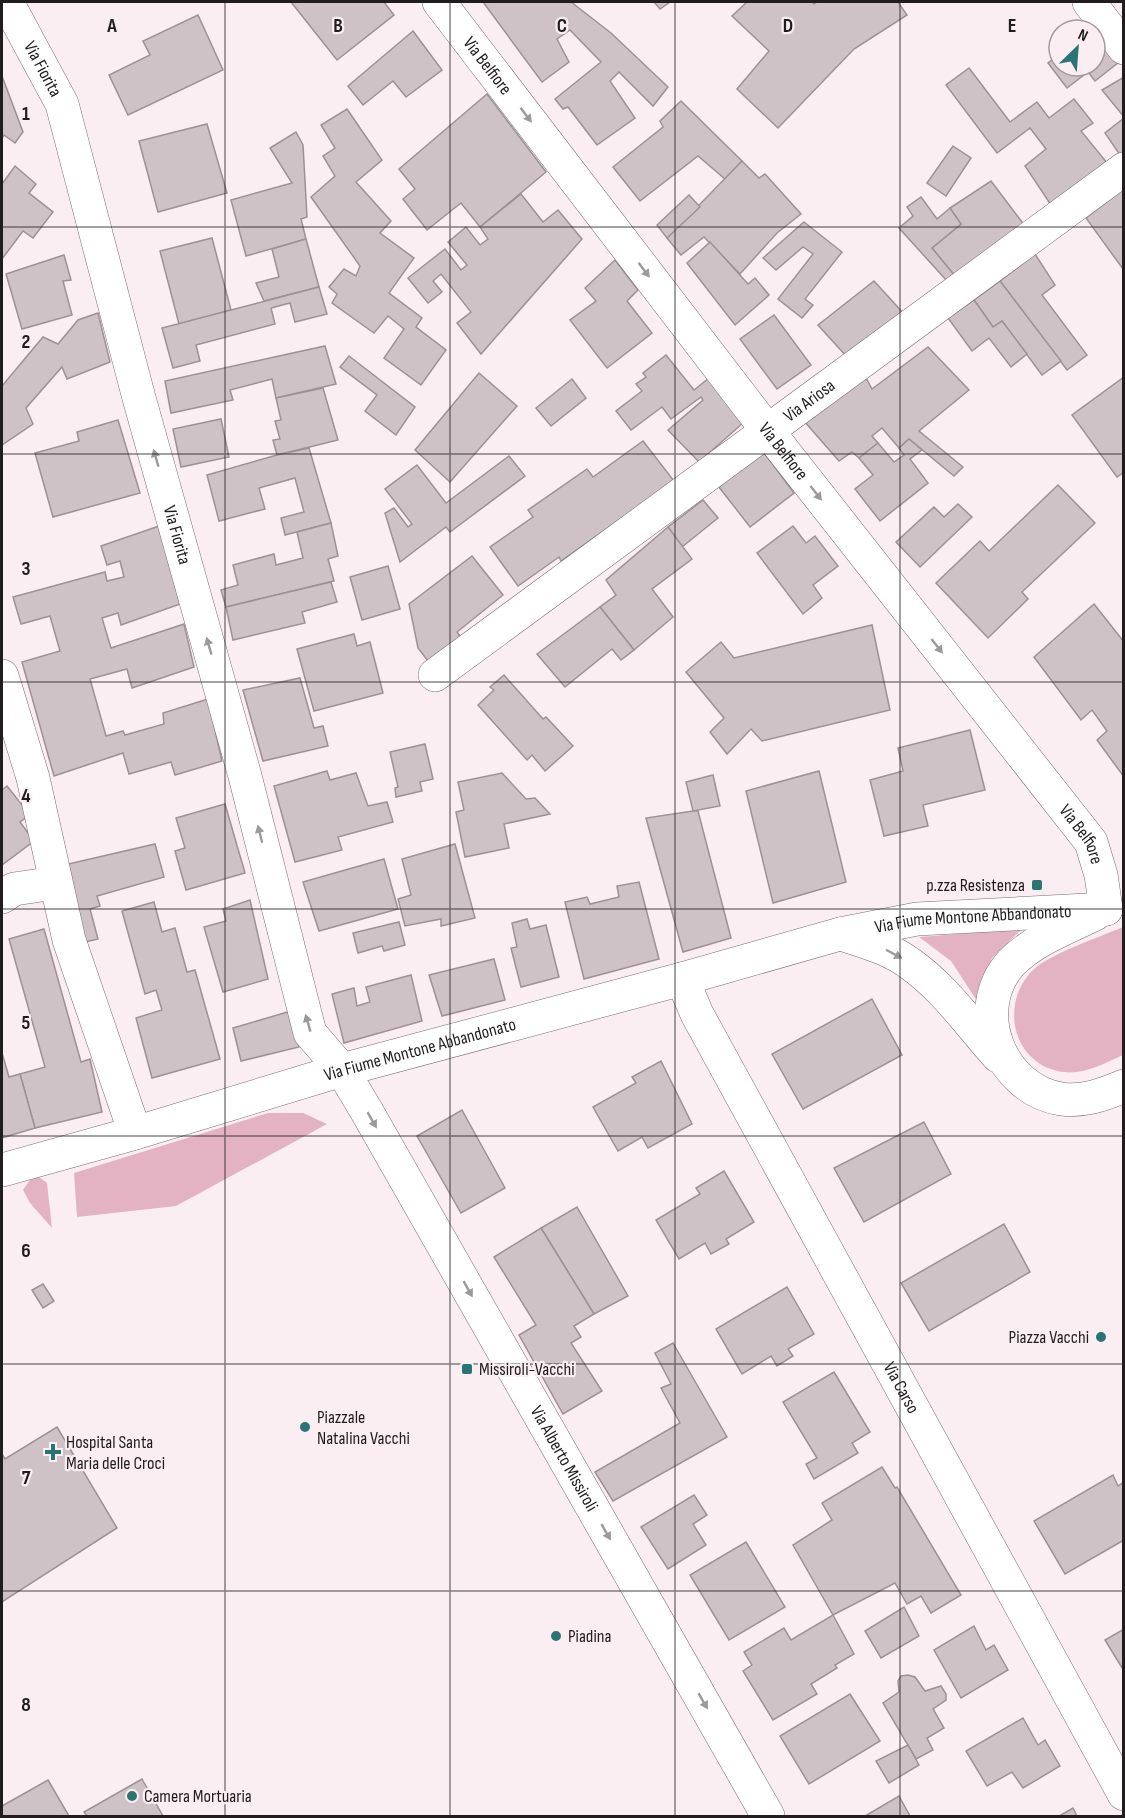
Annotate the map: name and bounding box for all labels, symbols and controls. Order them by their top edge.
text: A [106,14,117,38]
text: B [333,14,343,38]
text: C [557,14,567,38]
text: D [783,14,793,38]
text: E [1008,14,1016,38]
north arrow [1047,18,1107,78]
text: N [1075,25,1091,46]
street label: Via Belfiore [458,33,516,99]
street label: Via Fiorita [19,38,66,101]
text: 1 [22,102,30,126]
one-way arrow [519,107,531,122]
one-way arrow [638,262,650,277]
text: 2 [22,330,30,354]
street label: Via Ariosa [779,375,839,427]
street label: Via Belfiore [754,418,812,484]
one-way arrow [151,449,160,467]
one-way arrow [810,485,823,501]
street label: Via Fiorita [159,503,195,567]
text: 3 [22,557,31,581]
one-way arrow [203,637,213,655]
one-way arrow [930,638,943,654]
text: 4 [21,784,31,808]
street label: Via Belfiore [1054,800,1107,867]
one-way arrow [254,825,264,844]
place label: p.zza Resistenza [926,875,1025,896]
marker: p.zza Resistenza [1030,878,1044,892]
street label: Via Fiume Montone Abbandonato [873,901,1072,938]
one-way arrow [886,949,903,959]
text: 5 [22,1011,31,1035]
one-way arrow [302,1014,312,1032]
street label: Via Fiume Montone Abbandonato [322,1014,518,1086]
one-way arrow [366,1112,377,1128]
text: 6 [21,1239,31,1263]
one-way arrow [463,1281,473,1298]
place label: Piazza Vacchi [1009,1327,1089,1348]
marker: Piazza Vacchi [1094,1330,1108,1344]
street label: Via Carso [879,1358,924,1417]
place label: Missiroli-Vacchi [479,1359,575,1380]
marker: Missiroli-Vacchi [460,1362,474,1376]
street label: Via Alberto Missiroli [526,1402,602,1515]
place label: Piazzale Natalina Vacchi [317,1407,410,1449]
marker: Piazzale Natalina Vacchi [298,1420,312,1434]
place label: Hospital Santa Maria delle Croci [66,1432,165,1474]
marker: Hospital Santa Maria delle Croci [44,1443,62,1461]
text: 7 [22,1466,31,1490]
one-way arrow [601,1524,611,1541]
place label: Piadina [568,1626,611,1647]
marker: Piadina [549,1629,563,1643]
text: 8 [21,1693,31,1717]
one-way arrow [697,1693,708,1709]
place label: Camera Mortuaria [144,1786,252,1807]
marker: Camera Mortuaria [125,1789,139,1803]

